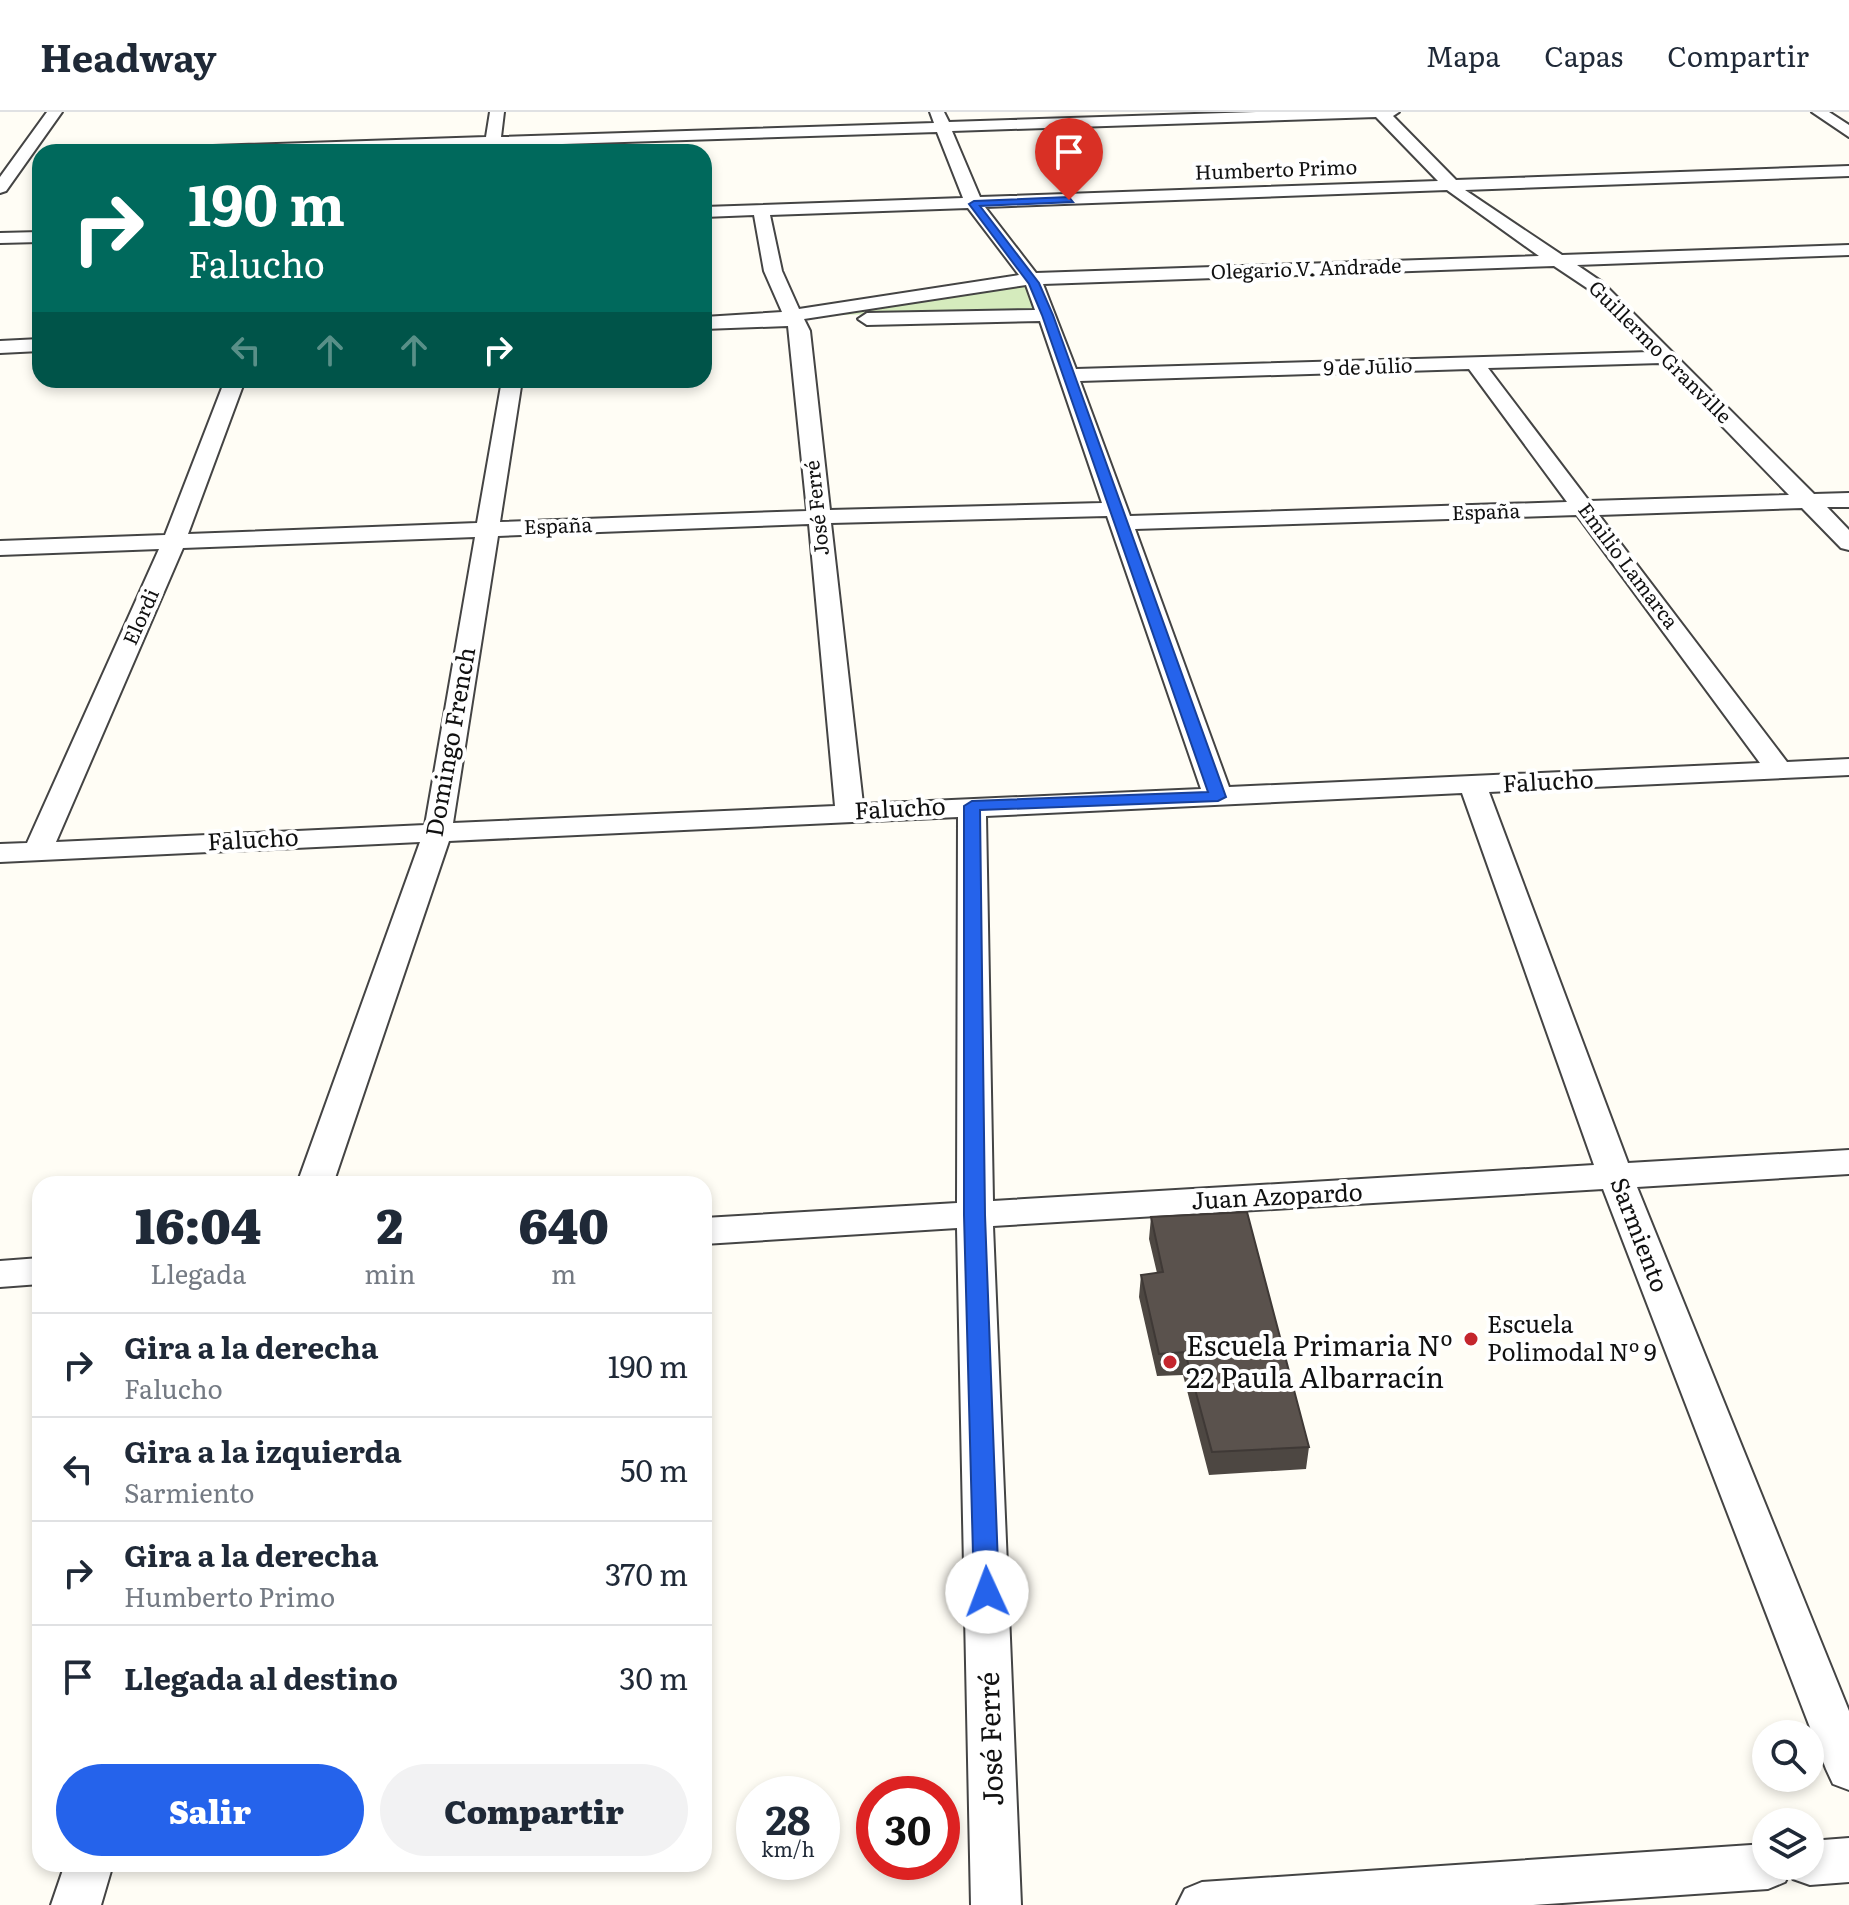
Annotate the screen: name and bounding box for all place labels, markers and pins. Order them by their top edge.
pin [1035,118,1103,200]
place label: Escuela Polimodal Nº 9 [1487,1305,1657,1368]
place label: Escuela Primaria Nº 22 Paula Albarracín [1186,1323,1452,1397]
marker: Escuela Polimodal Nº 9 [1462,1330,1480,1348]
marker: Escuela Primaria Nº 22 Paula Albarracín [1161,1353,1179,1371]

